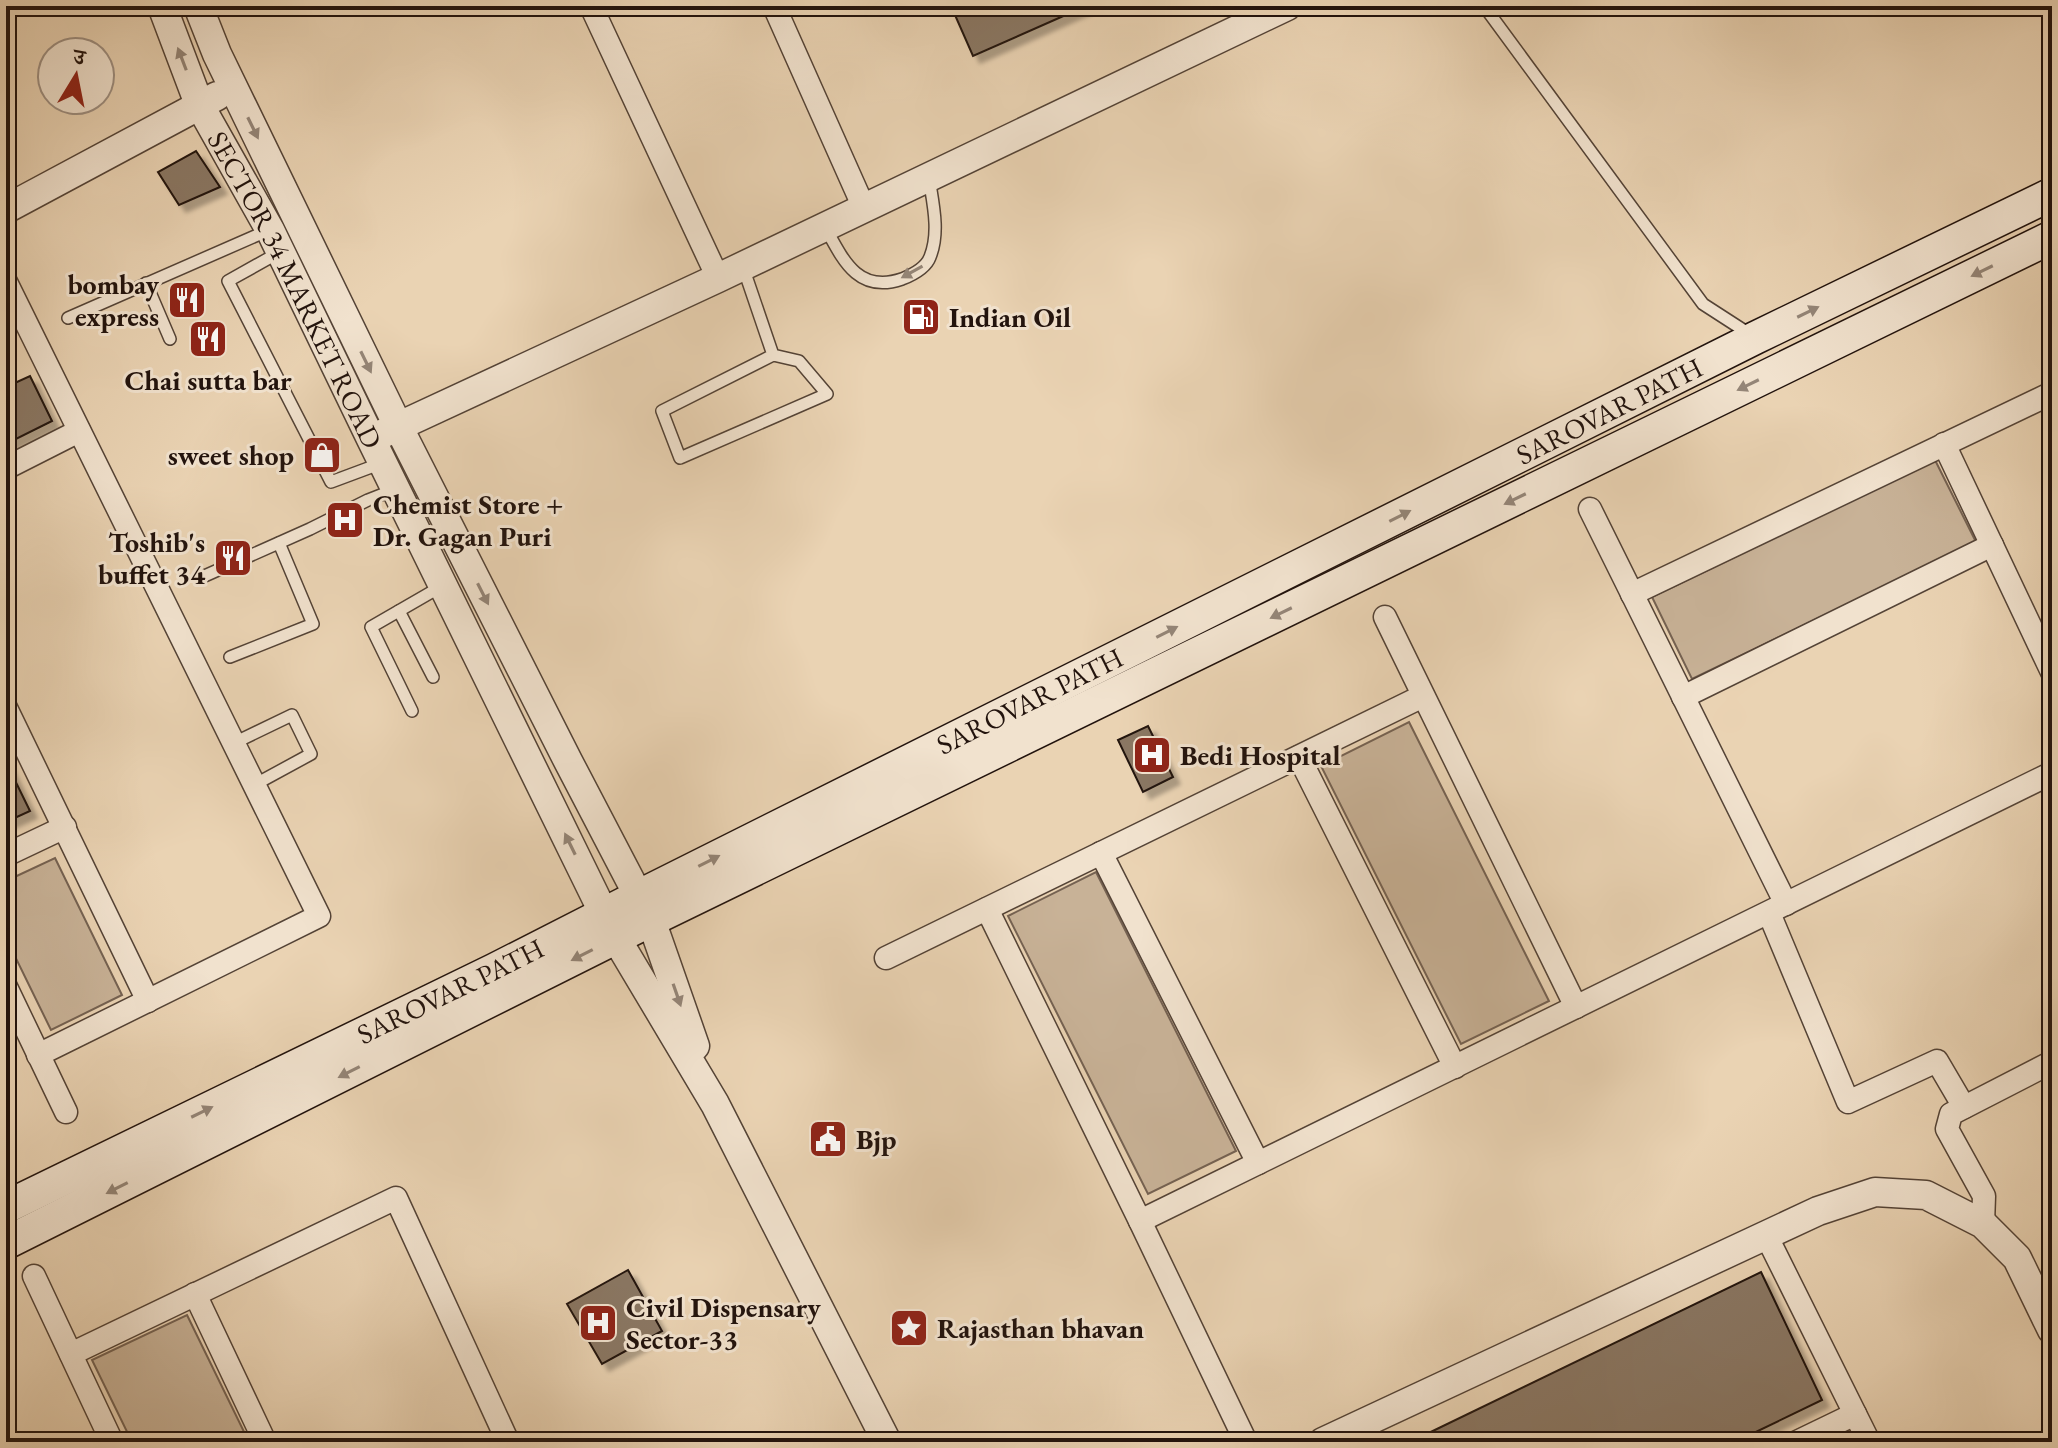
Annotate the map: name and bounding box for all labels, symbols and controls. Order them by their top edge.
north arrow [36,36,116,116]
text: उ [69,41,89,72]
one-way arrow [175,47,188,71]
one-way arrow [246,117,260,140]
street label: SECTOR 34 MARKET ROAD [200,124,391,454]
one-way arrow [901,265,923,279]
one-way arrow [1970,265,1993,278]
place label: bombay express [67,266,160,334]
restaurant icon: bombay express [166,279,208,321]
fuel station icon: Indian Oil [900,296,942,338]
place label: Indian Oil [949,299,1071,335]
one-way arrow [1796,305,1819,319]
restaurant icon: Chai sutta bar [187,318,229,360]
street label: SAROVAR PATH [1510,349,1708,473]
one-way arrow [360,351,373,374]
place label: Chai sutta bar [124,362,292,398]
one-way arrow [1737,379,1760,392]
shop icon: sweet shop [301,434,343,476]
place label: sweet shop [168,437,294,473]
place label: Chemist Store + Dr. Gagan Puri [373,486,563,554]
one-way arrow [1503,493,1526,506]
hospital icon: Chemist Store + Dr. Gagan Puri [324,499,366,541]
one-way arrow [1388,509,1411,522]
place label: Toshib's buffet 34 [98,524,206,592]
restaurant icon: Toshib's buffet 34 [212,537,254,579]
one-way arrow [477,583,490,606]
one-way arrow [1269,607,1292,620]
one-way arrow [1156,625,1179,639]
street label: SAROVAR PATH [930,639,1129,762]
hospital icon: Bedi Hospital [1131,734,1173,776]
place label: Bedi Hospital [1180,737,1341,773]
one-way arrow [563,833,577,856]
one-way arrow [698,854,721,868]
street label: SAROVAR PATH [351,930,550,1052]
one-way arrow [570,949,593,962]
one-way arrow [672,983,684,1007]
one-way arrow [338,1065,361,1078]
one-way arrow [191,1105,214,1119]
public building icon: Bjp [807,1118,849,1160]
place label: Bjp [856,1121,896,1157]
one-way arrow [105,1181,128,1195]
place label: Civil Dispensary Sector-33 [626,1289,821,1357]
hospital icon: Civil Dispensary Sector-33 [577,1302,619,1344]
place icon: Rajasthan bhavan [888,1307,930,1349]
place label: Rajasthan bhavan [937,1310,1144,1346]

